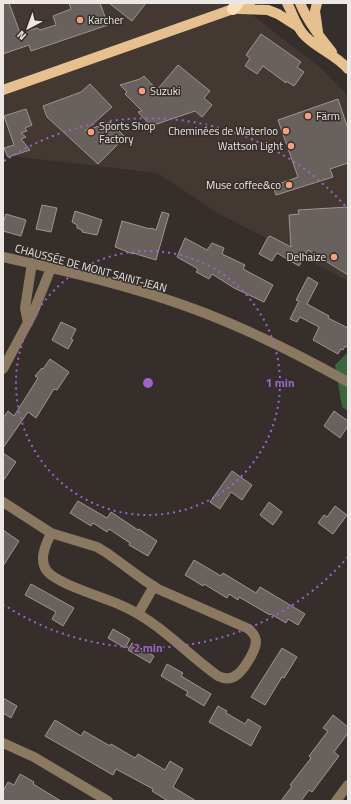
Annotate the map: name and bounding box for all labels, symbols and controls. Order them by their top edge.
north arrow [8,8,48,48]
place label: Karcher [88,12,124,28]
marker: Karcher [75,15,85,25]
text: N [13,27,30,44]
place label: Suzuki [150,83,180,99]
marker: Suzuki [137,86,147,96]
place label: Färm [316,108,340,124]
marker: Färm [303,111,313,121]
place label: Sports Shop Factory [99,118,155,147]
place label: Cheminées de Waterloo [168,123,278,139]
marker: Cheminées de Waterloo [281,126,291,136]
marker: Sports Shop Factory [86,127,96,137]
place label: Wattson Light [218,138,283,154]
marker: Wattson Light [286,141,296,151]
place label: Muse coffee&co [206,177,281,193]
marker: Muse coffee&co [284,180,294,190]
street label: CHAUSSÉE DE MONT SAINT-JEAN [13,240,169,296]
place label: Delhaize [286,249,326,265]
marker: Delhaize [329,252,339,262]
text: 1 min [265,373,295,392]
centre of rings [141,376,155,390]
text: 2 min [133,638,163,657]

